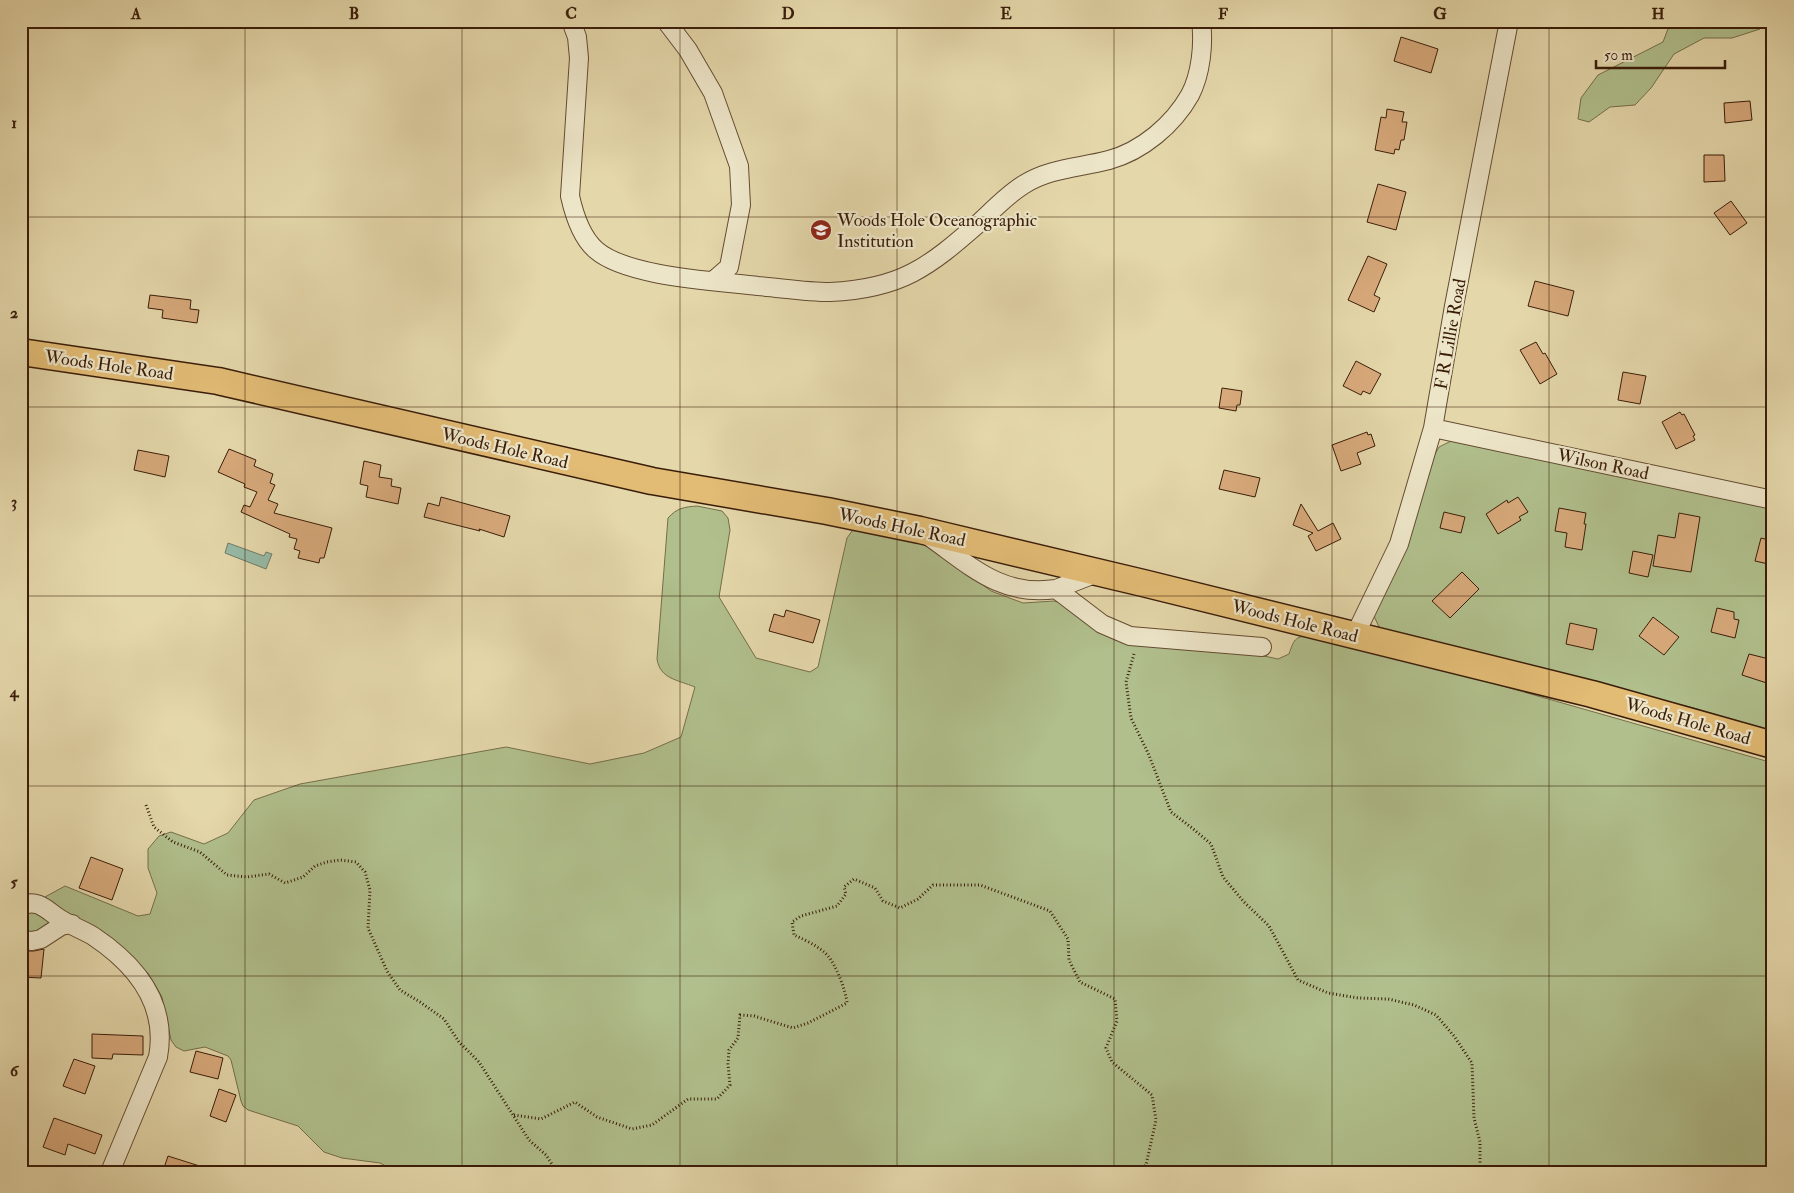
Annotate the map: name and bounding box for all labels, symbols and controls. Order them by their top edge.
text: A [130,4,142,24]
text: B [349,4,359,24]
text: C [565,4,577,24]
text: D [781,4,795,24]
text: E [1000,4,1012,24]
text: F [1218,4,1228,24]
text: G [1433,4,1447,24]
text: H [1651,4,1665,24]
scale bar [1596,38,1725,70]
text: 50 m [1604,46,1633,65]
text: 1 [11,113,17,133]
place label: Woods Hole Oceanographic Institution [836,209,1037,253]
school or university icon: Woods Hole Oceanographic Institution [809,218,833,242]
street label: F R Lillie Road [1429,277,1472,391]
text: 2 [10,303,18,323]
street label: Woods Hole Road [42,345,175,386]
street label: Woods Hole Road [438,422,571,474]
street label: Wilson Road [1554,443,1651,485]
text: 3 [11,492,17,512]
street label: Woods Hole Road [835,503,968,552]
street label: Woods Hole Road [1228,594,1361,648]
text: 4 [9,682,20,702]
street label: Woods Hole Road [1622,692,1753,750]
text: 5 [10,872,18,892]
text: 6 [10,1061,20,1081]

